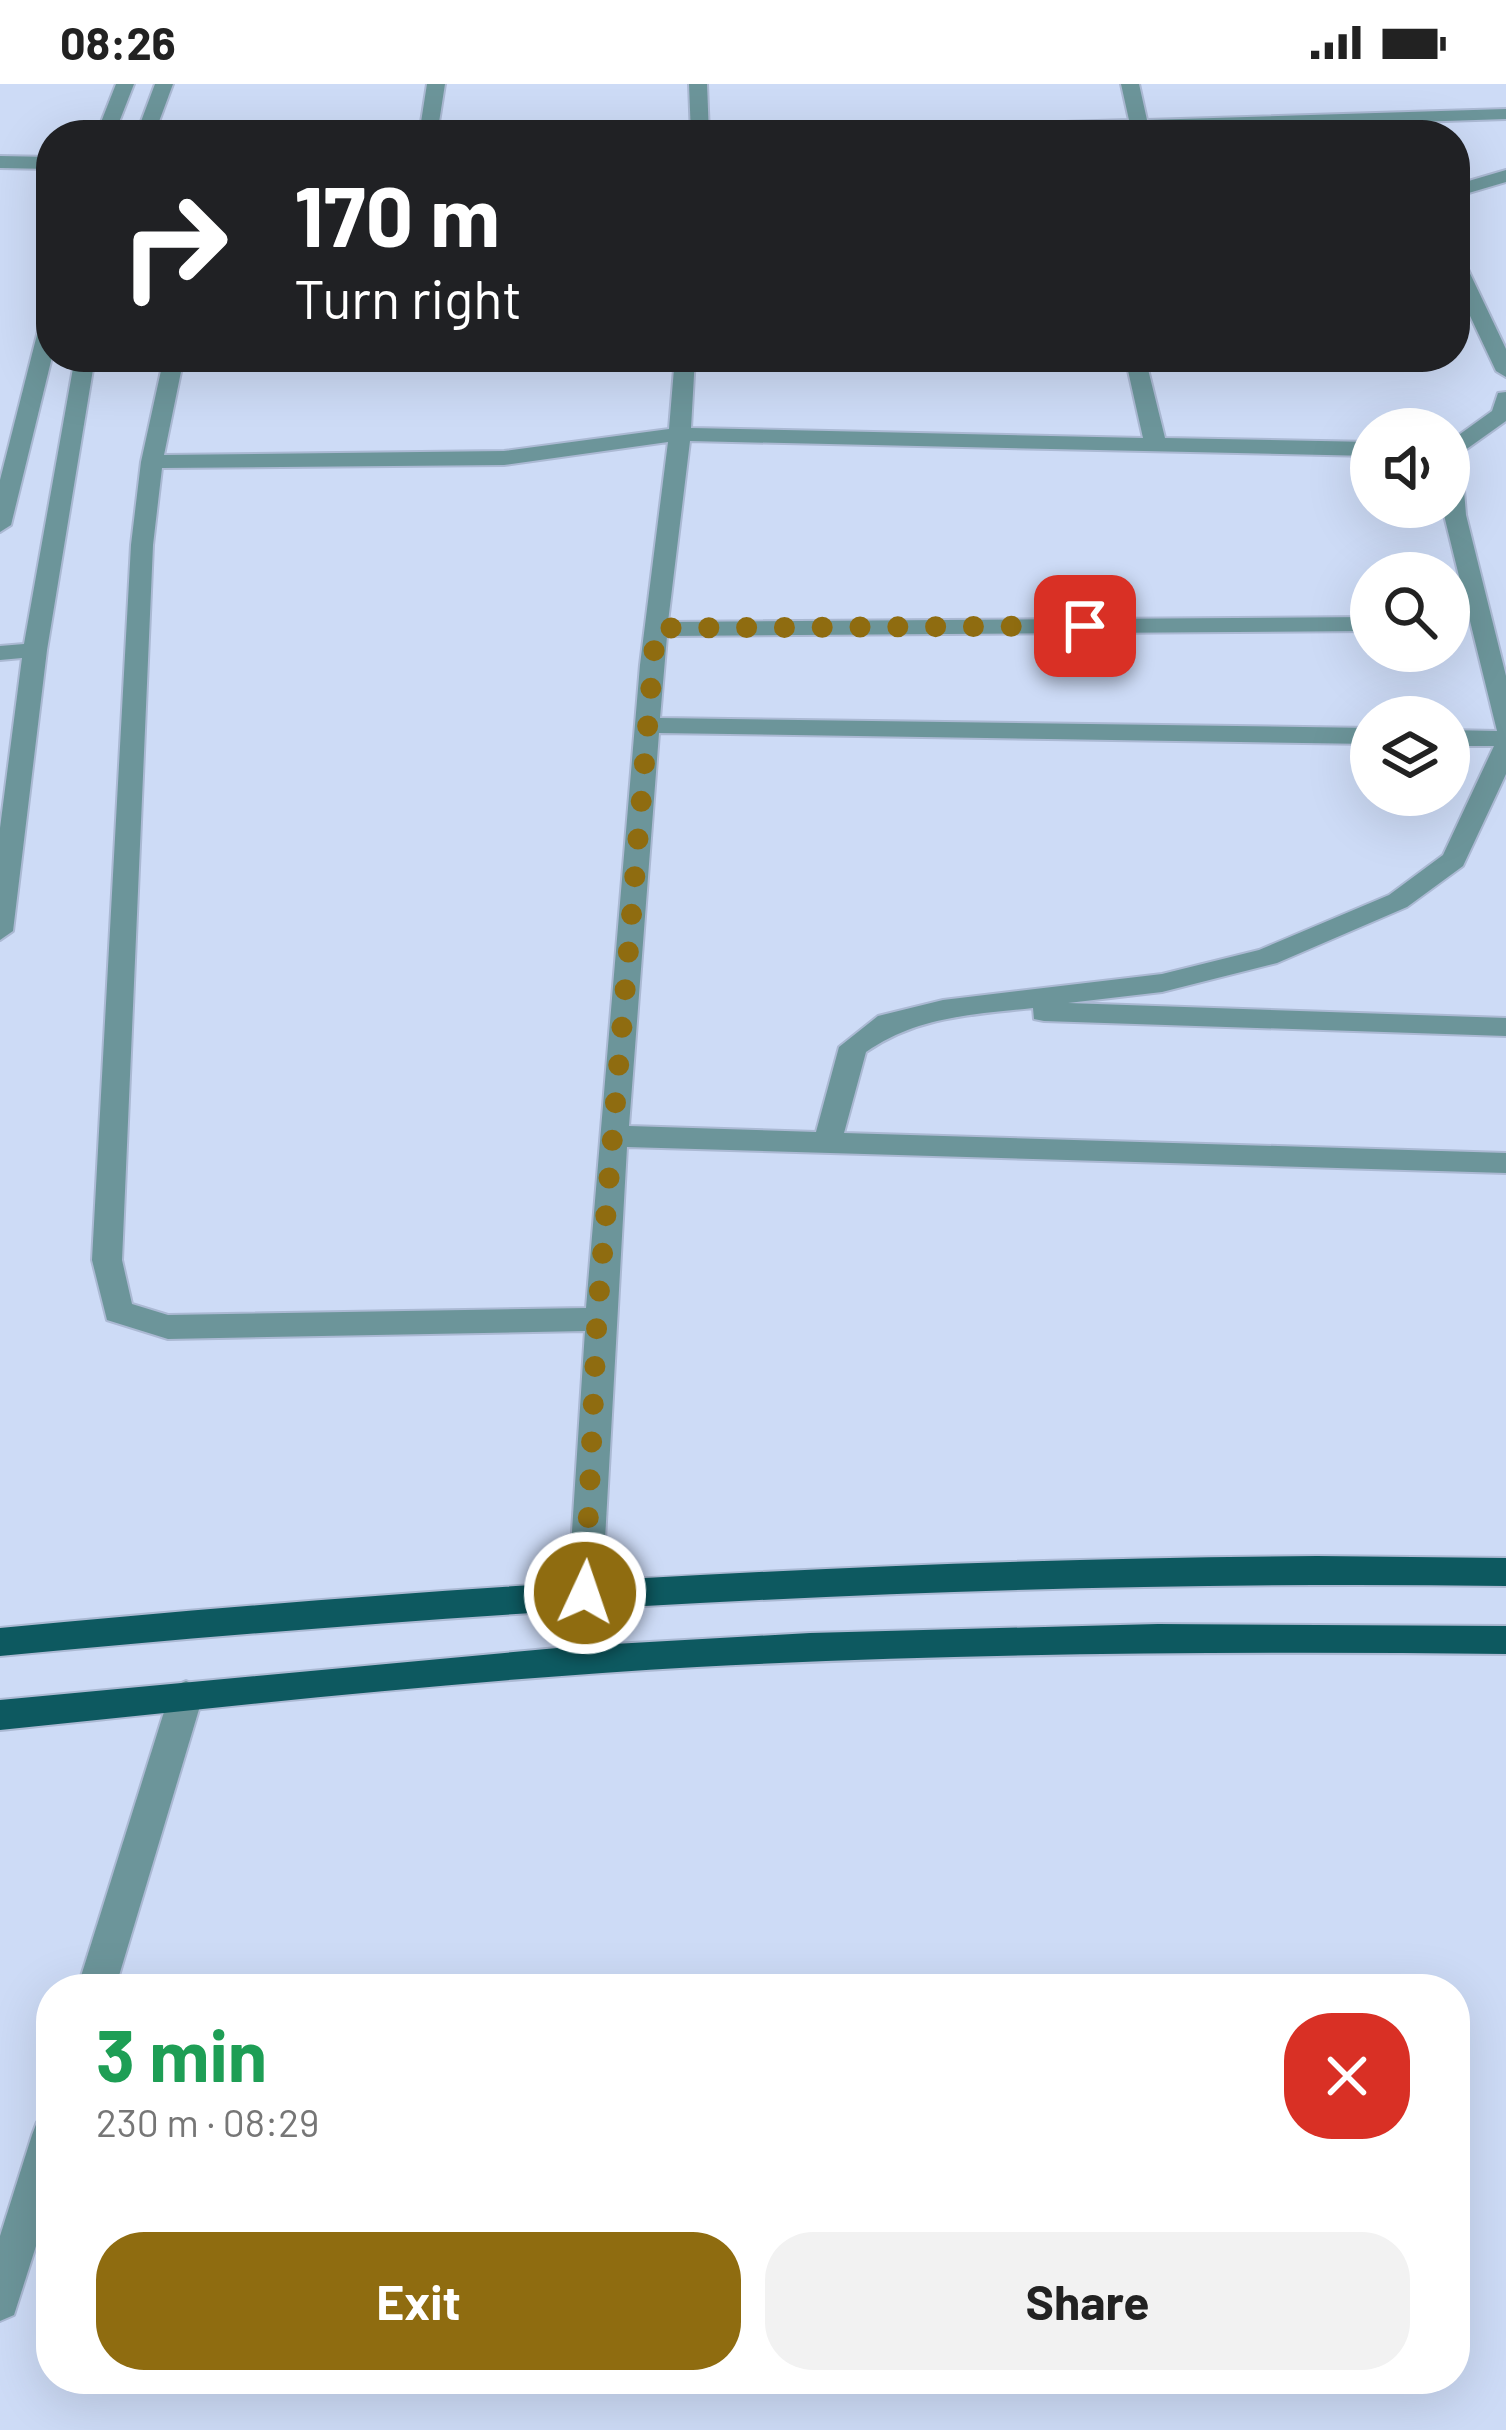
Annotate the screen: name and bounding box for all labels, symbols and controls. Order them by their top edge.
text: 08:26 [60,15,176,69]
text: 170 m [294,163,500,264]
icon: right [96,168,252,324]
text: Turn right [294,265,522,330]
map controls [1350,408,1470,816]
button: sound [1350,408,1470,528]
button: search [1350,552,1470,672]
pin [1034,575,1136,677]
icon: arrive [1052,593,1118,659]
button: layers [1350,696,1470,816]
position arrow [522,1530,648,1656]
text: 3 min [96,2010,267,2096]
button: close [1284,2013,1410,2139]
text: 230 m · 08:29 [96,2098,319,2145]
button: Exit [96,2232,741,2370]
button: Share [765,2232,1410,2370]

